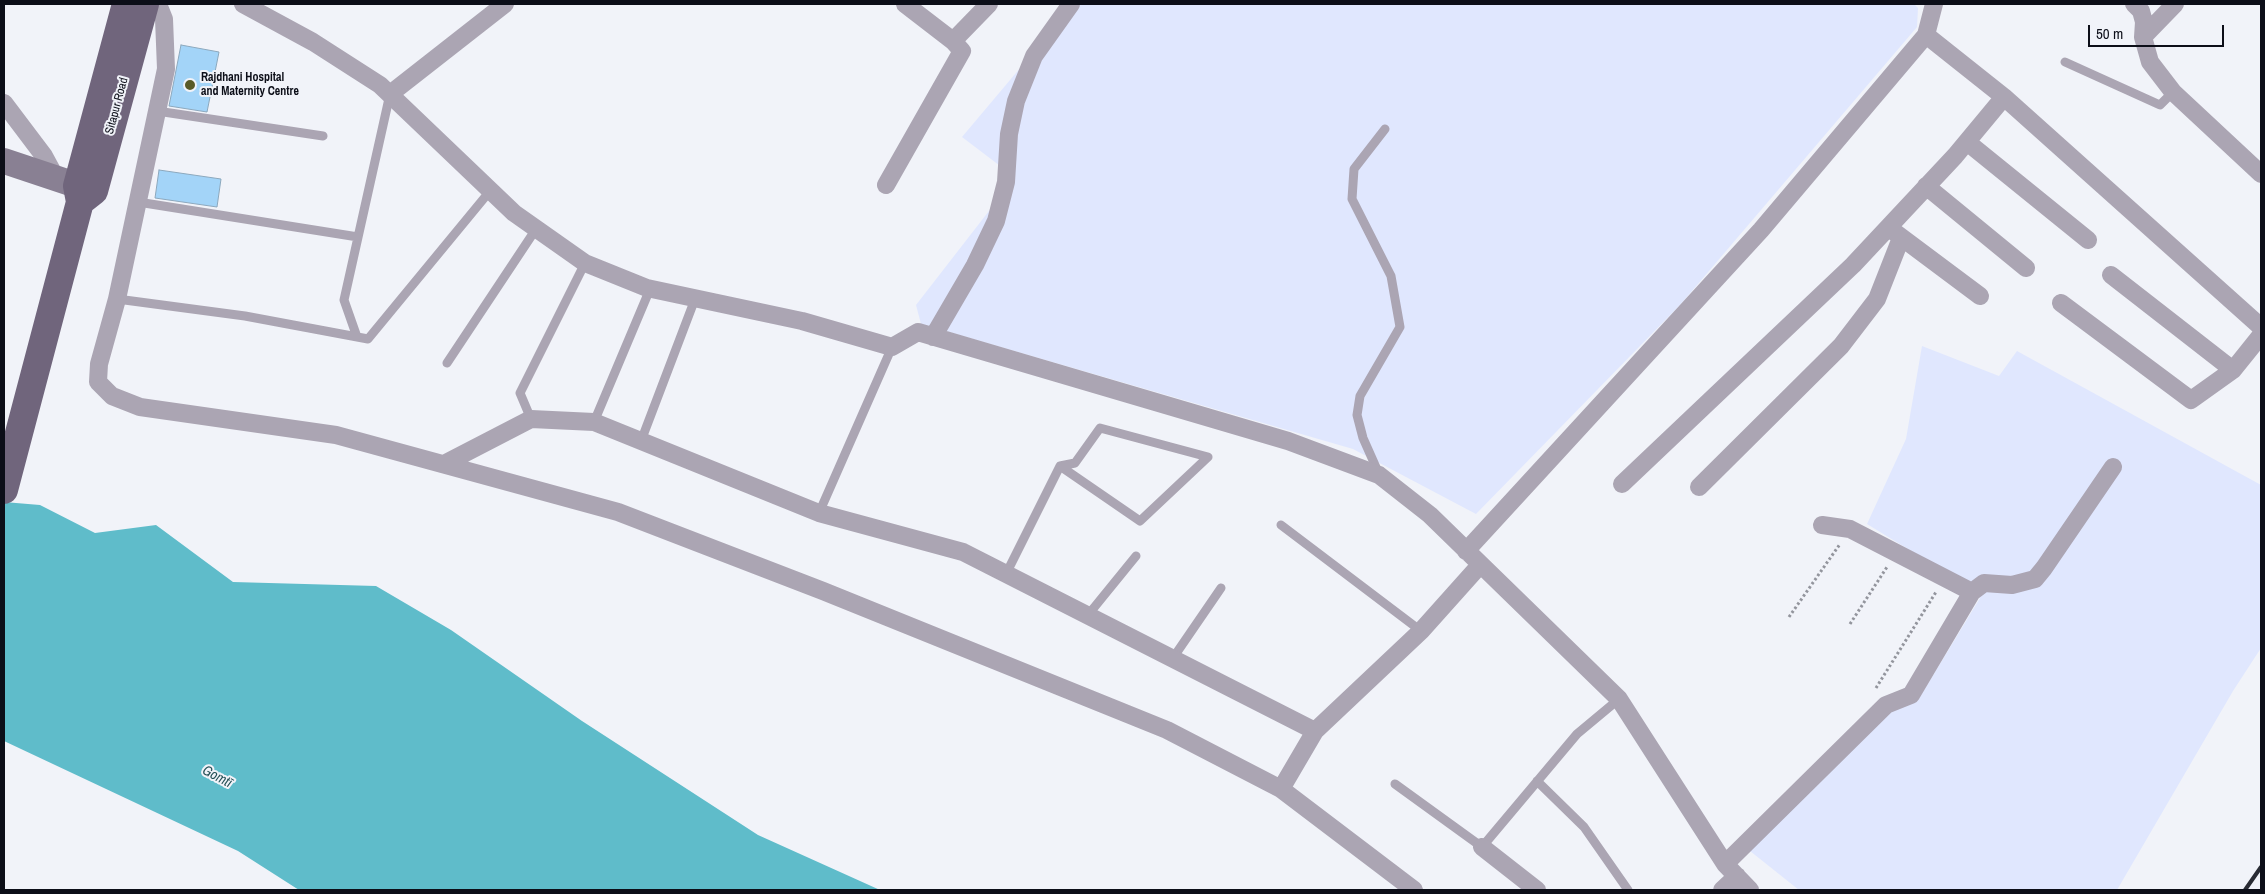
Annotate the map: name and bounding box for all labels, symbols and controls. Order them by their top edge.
scale bar [2090,15,2226,47]
text: 50 m [2096,23,2123,44]
place label: Rajdhani Hospital and Maternity Centre [201,71,299,99]
street label: Sitapur Road [103,76,131,136]
marker: Rajdhani Hospital and Maternity Centre [183,78,197,92]
water label: Gomtī [199,762,235,792]

